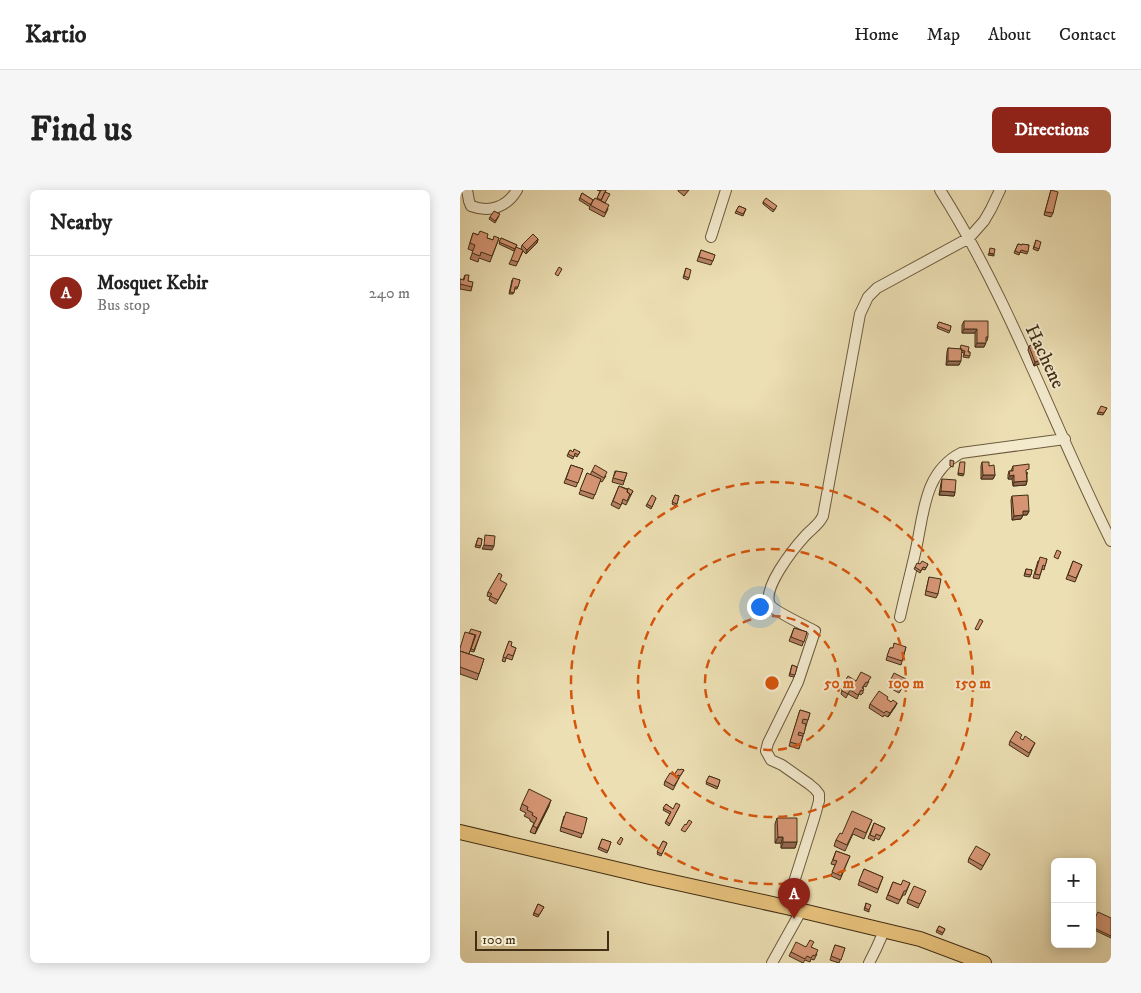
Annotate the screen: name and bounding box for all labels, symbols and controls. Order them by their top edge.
text: Kartio [25,20,87,50]
text: Home [854,24,899,46]
text: Map [927,24,960,46]
text: About [988,24,1031,46]
text: Contact [1059,24,1116,46]
button: Directions [992,107,1111,153]
text: Find us [30,108,132,152]
text: Nearby [50,210,112,236]
text: Mosquet Kebir [97,272,208,295]
text: A [61,283,71,303]
text: 240 m [369,283,410,303]
text: Bus stop [97,295,150,315]
street label: Hachene [1020,321,1069,392]
your location [747,594,773,620]
centre of rings [763,674,781,692]
text: 50 m [823,674,855,693]
text: 100 m [888,674,925,693]
text: 150 m [955,674,991,693]
map controls [1051,858,1096,948]
button: + [1051,858,1096,903]
pin: A [778,878,810,919]
button: − [1051,903,1096,948]
scale bar [475,928,609,951]
text: 100 m [482,931,516,949]

